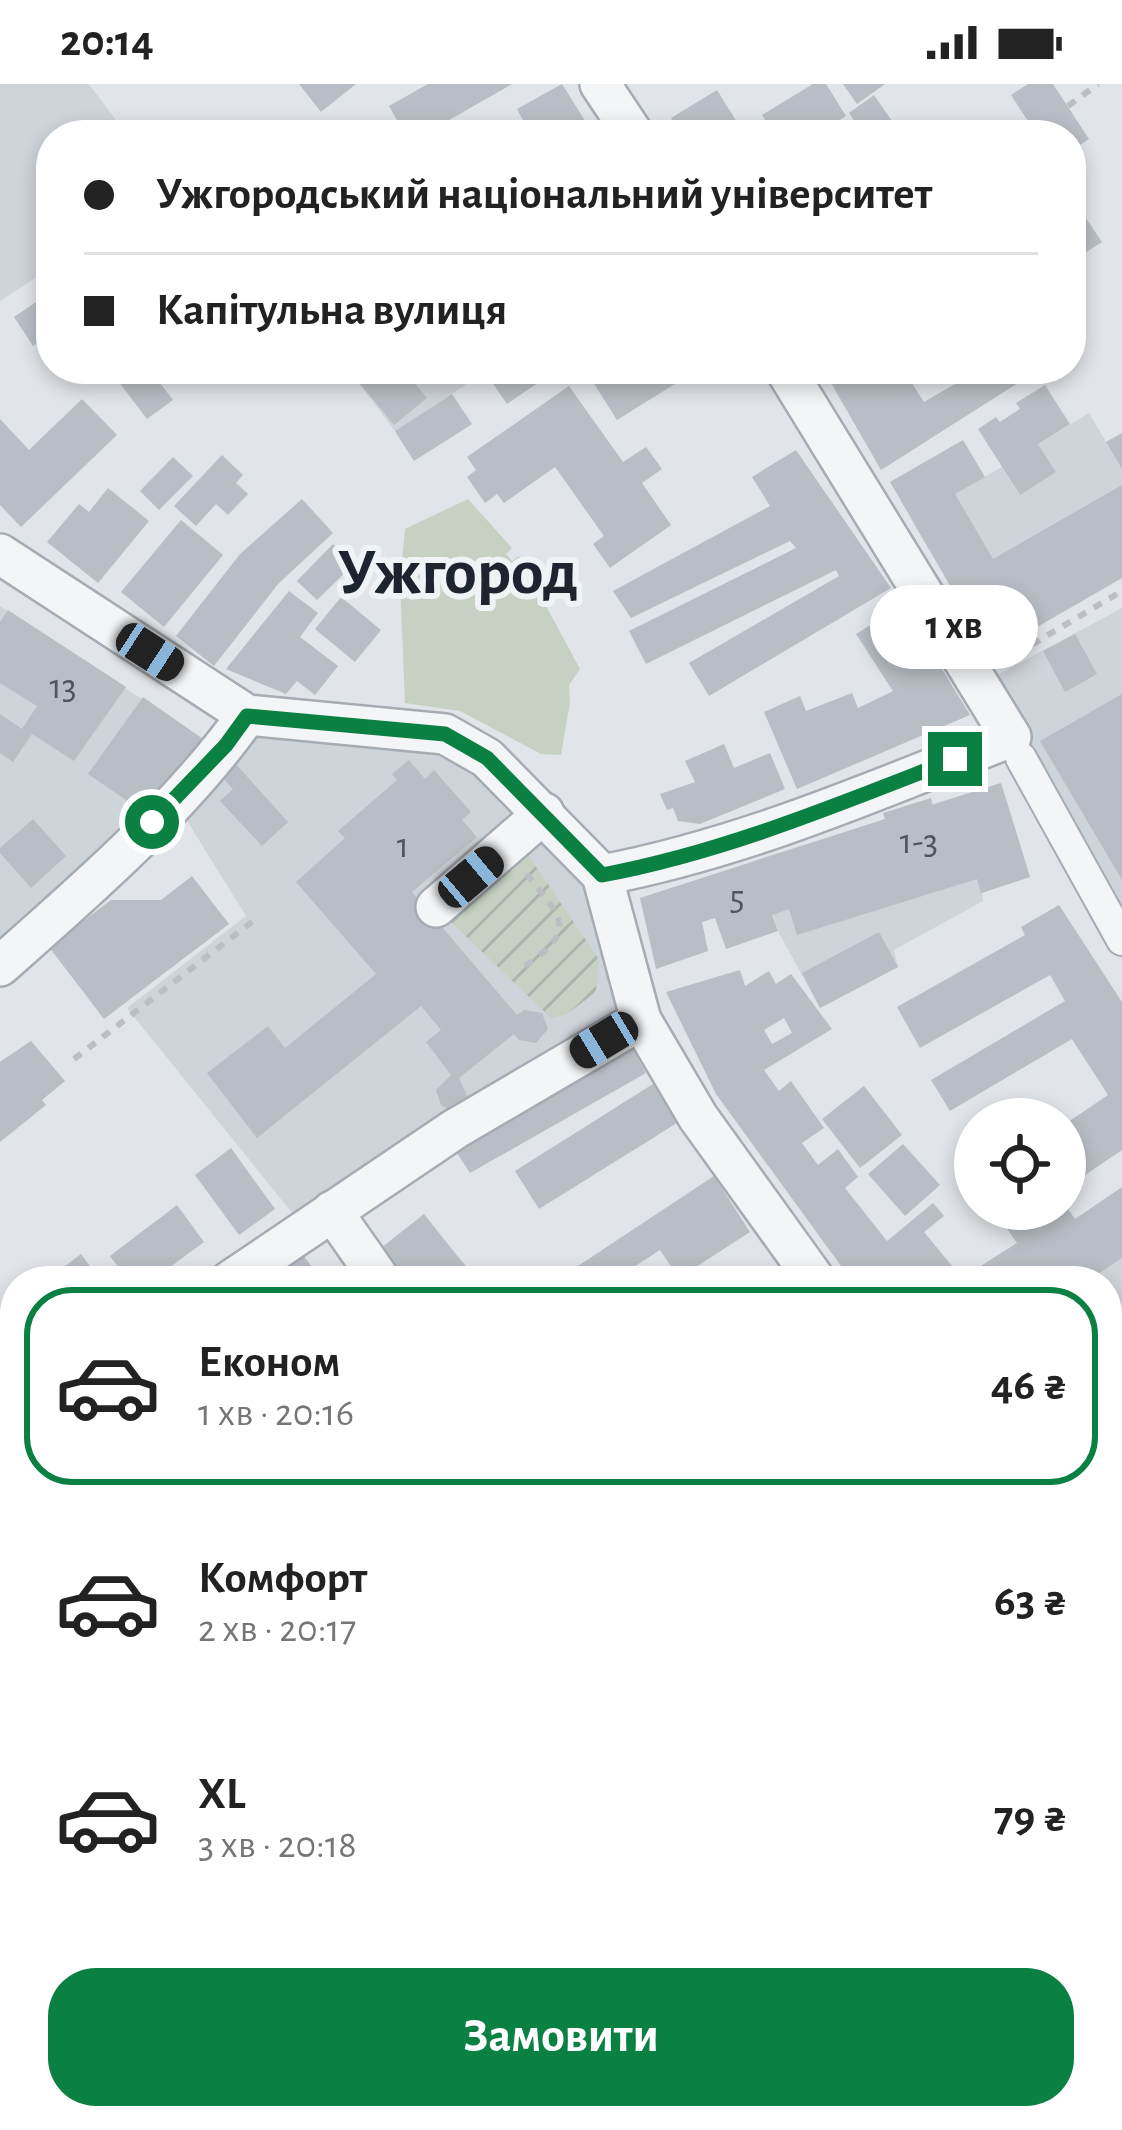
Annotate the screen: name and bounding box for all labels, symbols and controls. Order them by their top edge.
text: 20:14 [60,19,154,64]
text: Ужгородський національний університет [156,172,932,217]
text: Капітульна вулиця [156,288,507,333]
district label: Ужгород [338,540,578,606]
callout: 1 хв [871,585,1039,669]
text: 1 хв [925,607,983,646]
car [110,617,190,687]
house number: 13 [49,669,77,705]
route end [928,732,982,786]
route start [125,795,179,849]
house number: 1-3 [900,824,938,860]
house number: 1 [397,828,409,864]
car [432,840,510,914]
house number: 5 [729,880,745,916]
car [564,1006,644,1074]
map controls [954,1098,1086,1230]
button: locate [954,1098,1086,1230]
icon: car [54,1332,162,1440]
text: Економ [198,1340,341,1385]
text: 46 ₴ [991,1363,1068,1408]
text: 1 хв · 20:16 [198,1394,354,1433]
icon: car [54,1548,162,1656]
text: Комфорт [198,1556,367,1601]
text: 63 ₴ [994,1579,1068,1624]
text: 2 хв · 20:17 [198,1610,356,1649]
icon: car [54,1764,162,1872]
text: XL [198,1772,246,1817]
text: 79 ₴ [994,1795,1068,1840]
text: 3 хв · 20:18 [198,1826,357,1865]
button: Замовити [48,1968,1074,2106]

